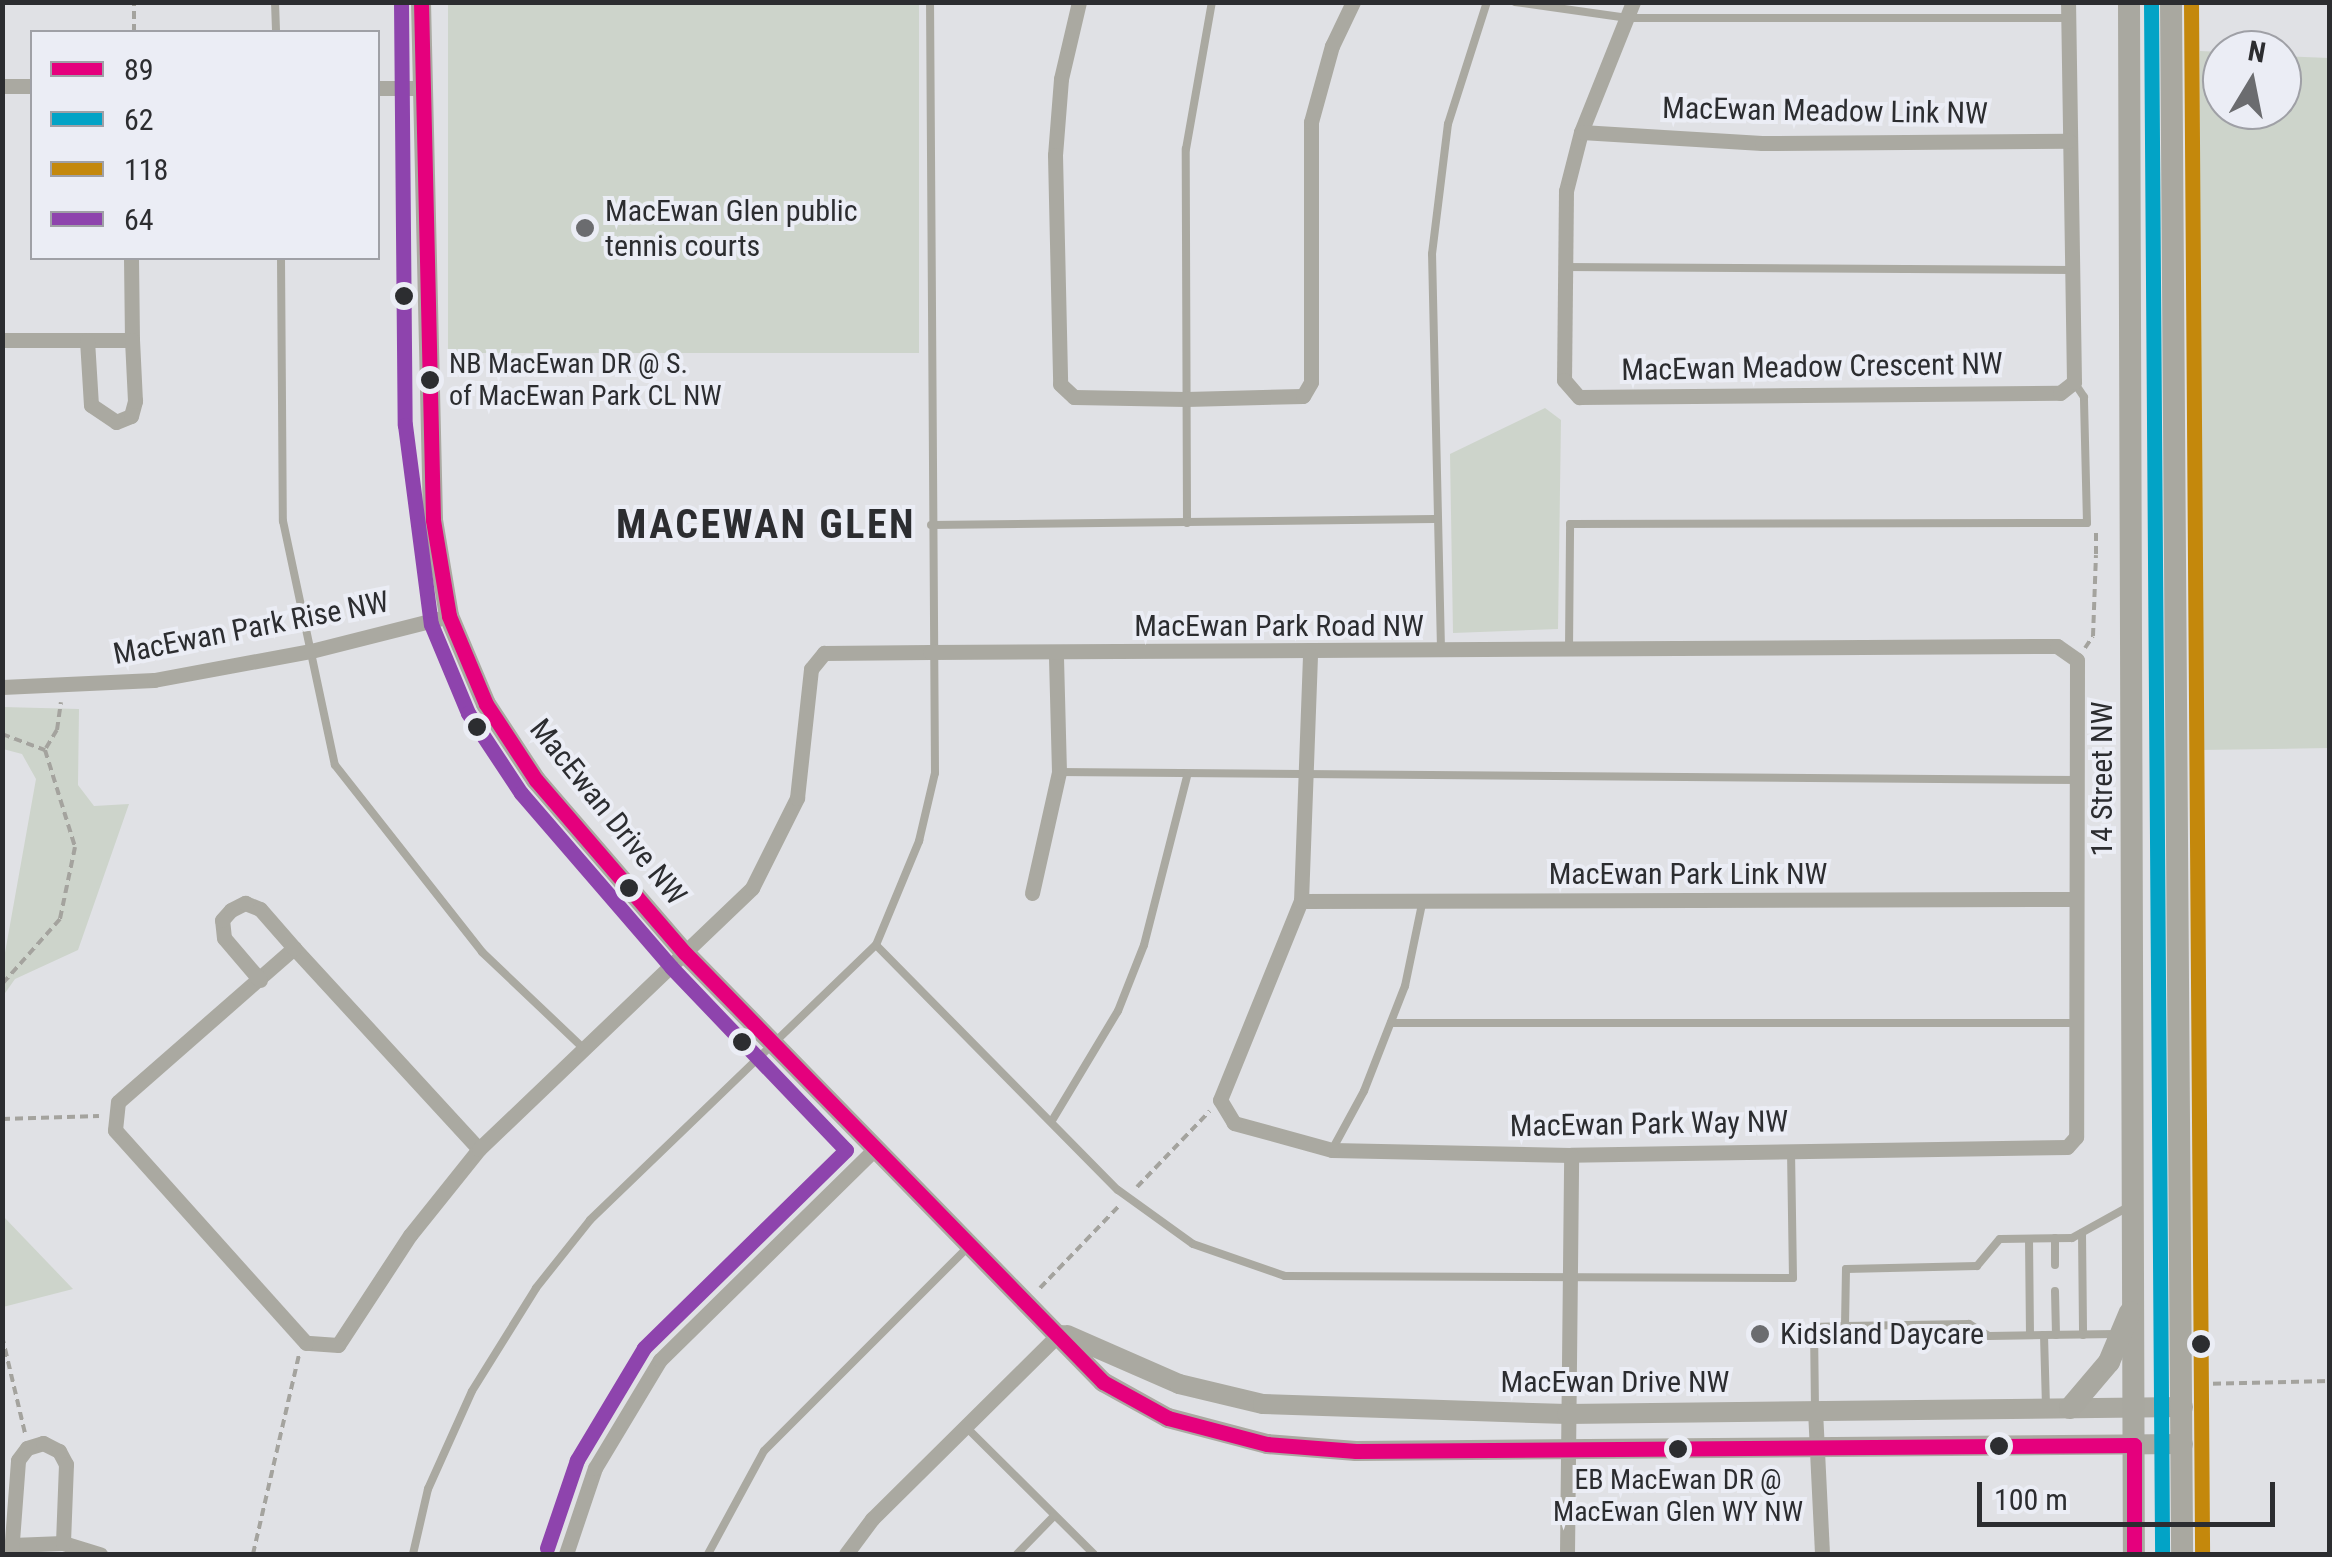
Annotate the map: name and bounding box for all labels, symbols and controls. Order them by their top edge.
legend [30,30,380,260]
north arrow [2202,30,2302,130]
text: N [2246,34,2268,70]
text: 89 [124,52,154,87]
street label: MacEwan Meadow Link NW [1662,90,1988,132]
text: 62 [124,102,154,137]
text: 118 [124,152,168,187]
place label: MacEwan Glen public tennis courts [605,193,858,264]
text: 64 [124,202,154,237]
marker: MacEwan Glen public tennis courts [574,217,596,239]
unlabelled marker [394,286,414,306]
street label: MacEwan Meadow Crescent NW [1621,346,2003,388]
place label: NB MacEwan DR @ S. of MacEwan Park CL NW [449,347,722,413]
marker: NB MacEwan DR @ S. of MacEwan Park CL NW [420,370,440,390]
district label: MACEWAN GLEN [616,501,916,549]
street label: MacEwan Park Rise NW [110,584,392,672]
street label: MacEwan Park Road NW [1134,608,1424,644]
street label: 14 Street NW [2084,701,2120,857]
street label: MacEwan Drive NW [522,712,694,912]
unlabelled marker [467,717,487,737]
street label: MacEwan Park Link NW [1549,856,1827,892]
unlabelled marker [619,878,639,898]
unlabelled marker [732,1032,752,1052]
street label: MacEwan Park Way NW [1509,1104,1789,1144]
place label: Kidsland Daycare [1780,1316,1984,1352]
marker: Kidsland Daycare [1749,1323,1771,1345]
unlabelled marker [2191,1334,2211,1354]
street label: MacEwan Drive NW [1501,1364,1729,1400]
unlabelled marker [1989,1436,2009,1456]
marker: EB MacEwan DR @ MacEwan Glen WY NW [1668,1439,1688,1459]
scale bar [1982,1462,2280,1524]
place label: EB MacEwan DR @ MacEwan Glen WY NW [1553,1463,1803,1529]
text: 100 m [1994,1482,2068,1517]

